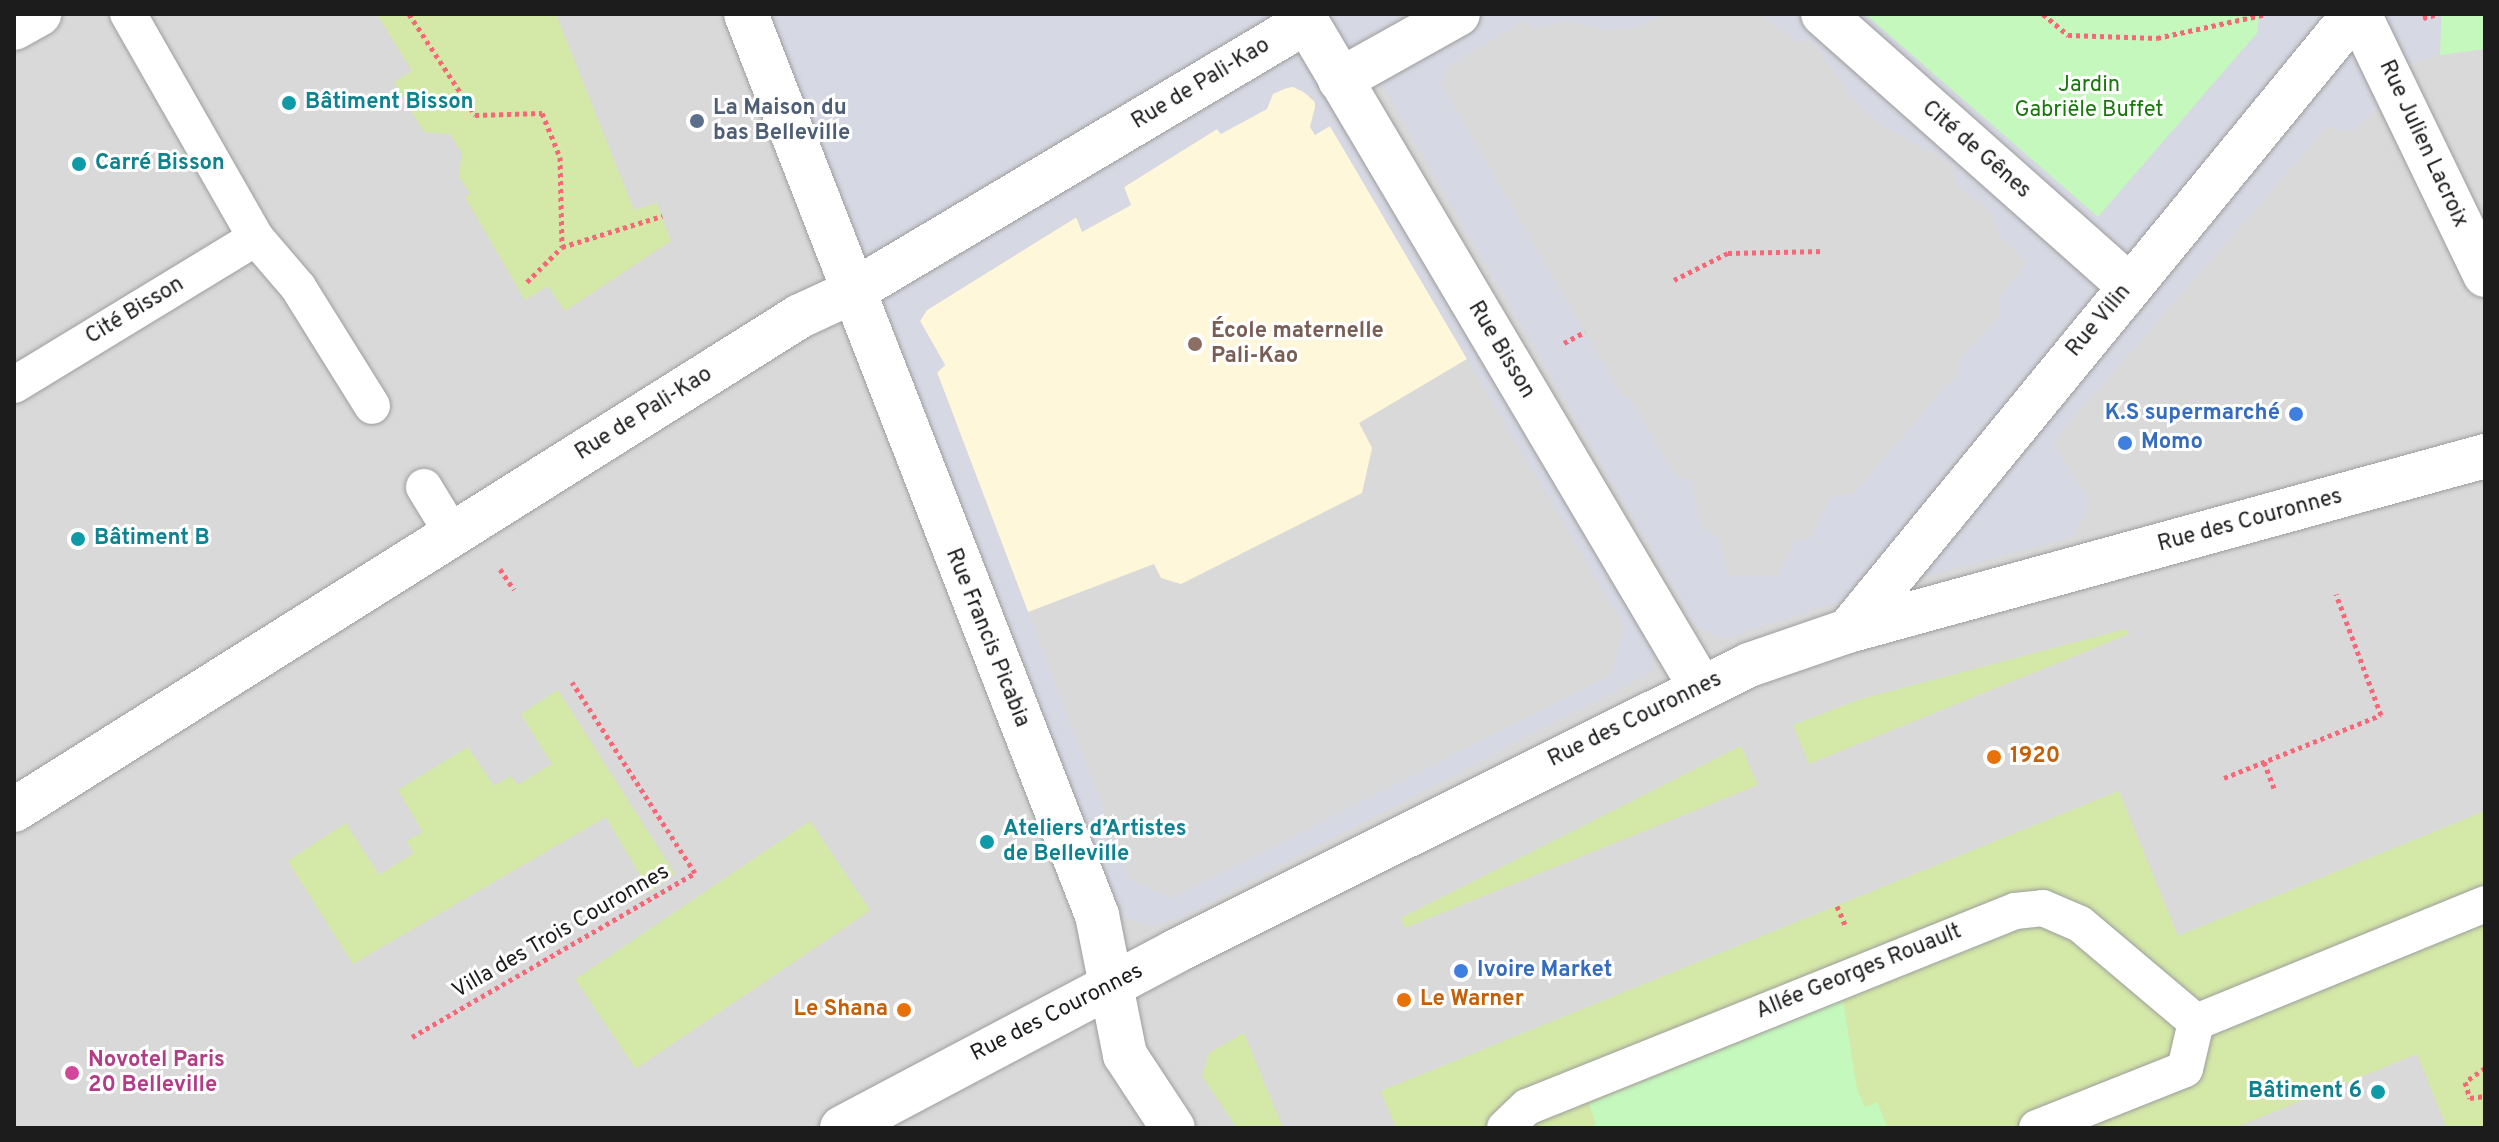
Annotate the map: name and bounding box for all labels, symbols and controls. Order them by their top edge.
street label: Rue de Pali-Kao [1127,32,1275,136]
street label: Rue Julien Lacroix [2373,56,2473,232]
park label: Jardin Gabriële Buffet [2014,72,2164,124]
place label: Bâtiment Bisson [305,90,474,116]
marker: Bâtiment Bisson [280,94,298,112]
place label: La Maison du bas Belleville [713,95,850,146]
street label: Cité de Gênes [1916,95,2036,205]
marker: La Maison du bas Belleville [688,112,706,130]
place label: Carré Bisson [95,151,225,177]
marker: Carré Bisson [70,155,88,173]
street label: Cité Bisson [81,271,189,351]
street label: Rue Vilin [2061,279,2137,363]
street label: Rue Bisson [1462,297,1540,403]
place label: École maternelle Pali-Kao [1211,318,1384,370]
marker: École maternelle Pali-Kao [1186,335,1204,353]
street label: Rue de Pali-Kao [571,361,717,467]
place label: K.S supermarché [2105,401,2280,427]
marker: K.S supermarché [2287,405,2305,423]
place label: Momo [2141,430,2203,456]
marker: Momo [2116,434,2134,452]
street label: Rue des Couronnes [2155,484,2345,558]
place label: Bâtiment B [94,526,210,552]
marker: Bâtiment B [69,530,87,548]
street label: Rue Francis Picabia [939,545,1035,731]
street label: Rue des Couronnes [1544,667,1726,773]
place label: 1920 [2010,744,2060,770]
marker: 1920 [1985,748,2003,766]
place label: Ateliers d’Artistes de Belleville [1003,816,1187,868]
marker: Ateliers d’Artistes de Belleville [978,833,996,851]
street label: Villa des Trois Couronnes [448,859,674,1005]
street label: Allée Georges Rouault [1752,919,1966,1025]
street label: Rue des Couronnes [966,958,1148,1068]
place label: Ivoire Market [1477,958,1612,984]
marker: Ivoire Market [1452,962,1470,980]
place label: Le Warner [1420,987,1524,1013]
marker: Le Warner [1395,991,1413,1009]
place label: Le Shana [794,997,888,1023]
marker: Le Shana [895,1001,913,1019]
place label: Novotel Paris 20 Belleville [88,1047,225,1098]
marker: Novotel Paris 20 Belleville [63,1064,81,1082]
place label: Bâtiment 6 [2248,1079,2362,1105]
marker: Bâtiment 6 [2369,1083,2387,1101]

